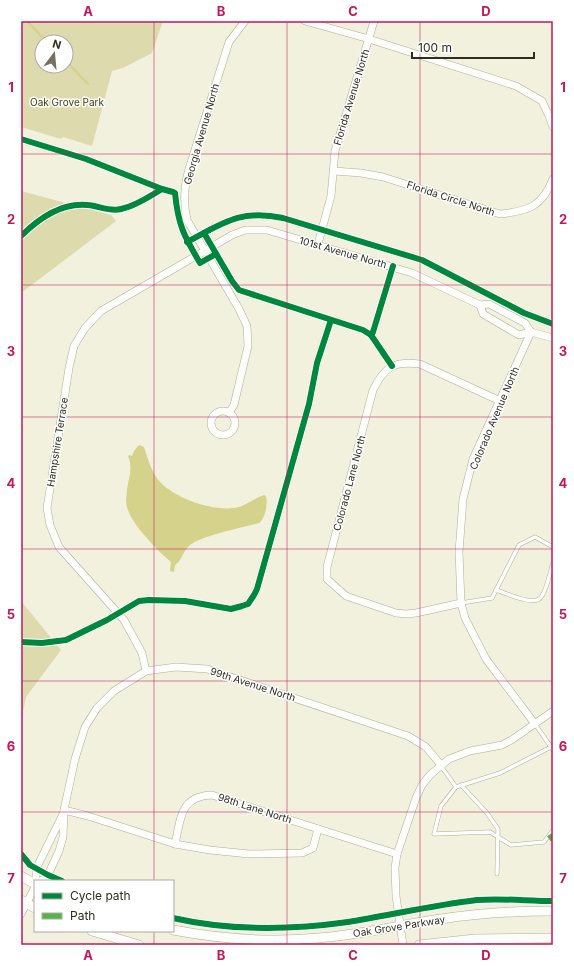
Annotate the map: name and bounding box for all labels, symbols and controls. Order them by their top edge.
text: A [83,3,93,19]
text: B [217,3,226,19]
text: C [348,3,358,19]
text: D [481,3,491,19]
north arrow [34,34,74,74]
scale bar [412,34,534,60]
text: N [51,37,63,52]
text: 100 m [418,40,452,55]
street label: Florida Avenue North [331,47,371,146]
text: 1 [8,79,14,95]
text: 1 [560,79,566,95]
street label: Georgia Avenue North [181,82,221,186]
park label: Oak Grove Park [30,96,104,108]
street label: Florida Circle North [405,178,497,218]
text: 2 [7,211,15,227]
text: 2 [559,211,567,227]
street label: 101st Avenue North [298,234,388,270]
text: 3 [7,343,15,359]
text: 3 [559,343,567,359]
street label: Colorado Avenue North [467,365,521,471]
street label: Hampshire Terrace [44,396,70,487]
street label: Colorado Lane North [330,434,368,532]
text: 4 [7,475,16,491]
text: 4 [559,475,568,491]
text: 5 [7,606,15,622]
text: 5 [559,606,567,622]
street label: 99th Avenue North [209,665,297,704]
text: 6 [7,738,15,754]
text: 6 [559,738,567,754]
street label: 98th Lane North [217,790,293,826]
text: 7 [7,870,15,886]
text: 7 [559,870,567,886]
legend [34,880,174,932]
text: Cycle path [70,888,131,903]
text: Path [70,908,95,923]
street label: Oak Grove Parkway [352,913,446,939]
text: A [83,947,93,963]
text: B [217,947,226,963]
text: C [348,947,358,963]
text: D [481,947,491,963]

